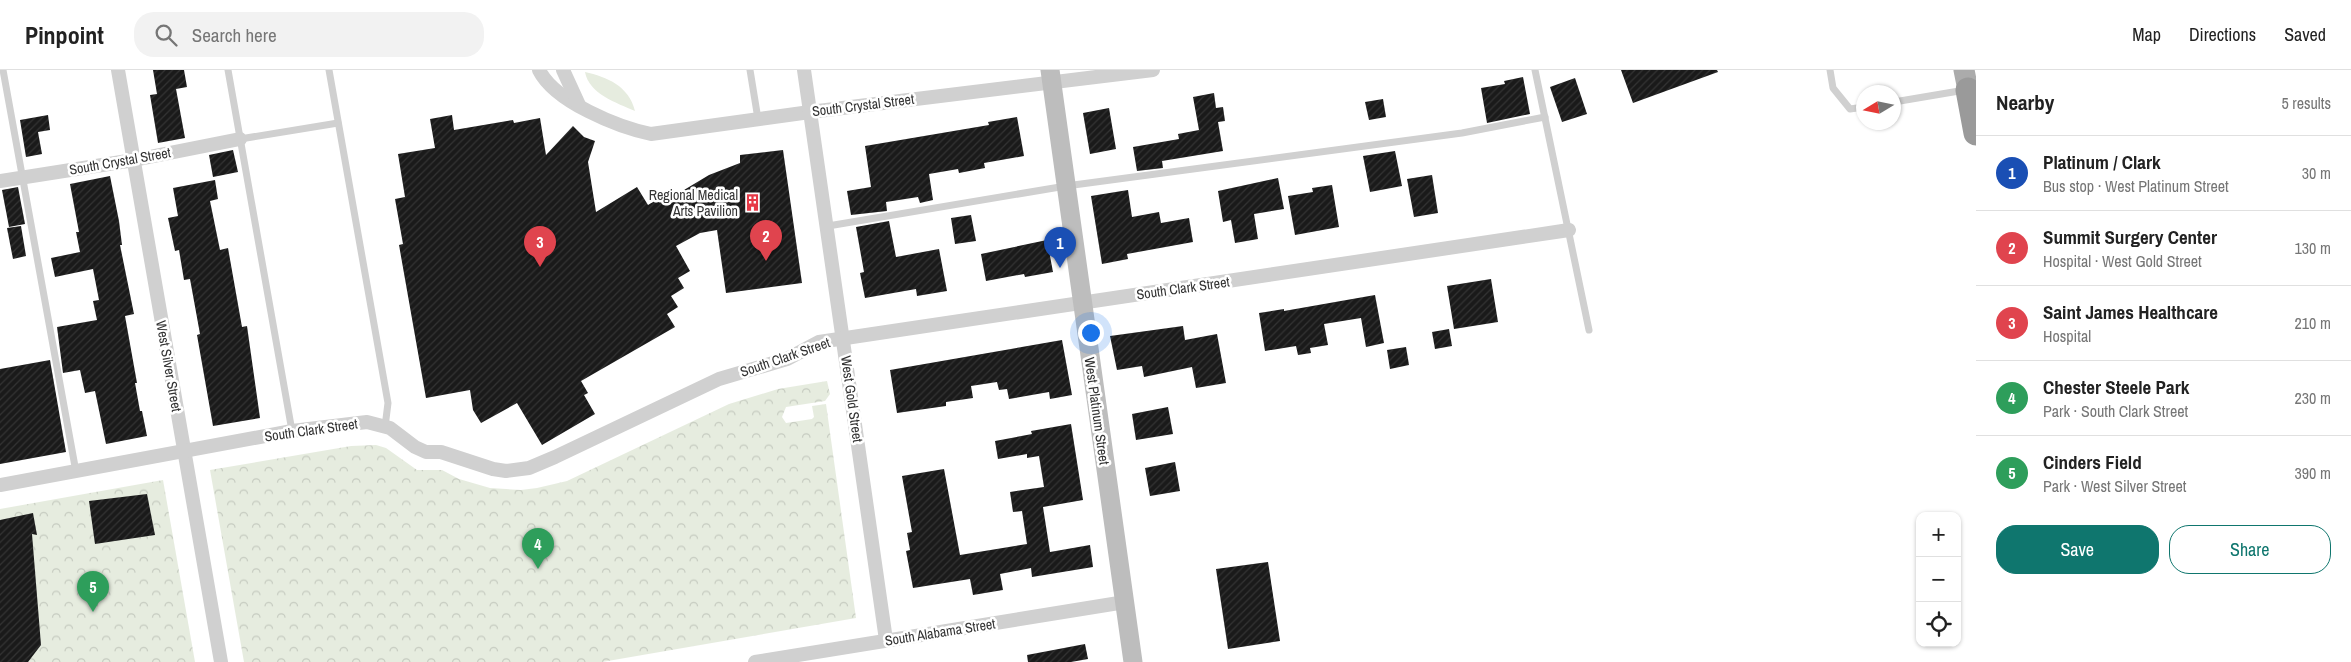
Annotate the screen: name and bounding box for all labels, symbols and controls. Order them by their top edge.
search box [134,12,484,57]
text: Pinpoint [25,19,104,51]
icon: search [152,21,180,49]
text: Search here [192,22,277,48]
text: Map [2132,22,2161,47]
text: Directions [2189,22,2256,47]
text: Saved [2284,22,2326,47]
north arrow [1856,85,1901,130]
text: Nearby [1996,88,2054,117]
street label: South Crystal Street [811,90,915,120]
text: 5 results [2281,92,2331,114]
street label: South Crystal Street [68,143,172,179]
text: Platinum / Clark [2043,149,2161,175]
text: 1 [2008,162,2016,184]
text: 30 m [2302,162,2331,184]
text: Bus stop · West Platinum Street [2043,175,2229,197]
place label: Regional Medical Arts Pavilion [649,186,738,220]
building icon: Regional Medical Arts Pavilion [742,193,762,213]
pin: 2 [750,220,782,261]
text: Summit Surgery Center [2043,224,2217,250]
pin: 3 [524,226,556,267]
pin: 1 [1044,227,1076,268]
text: 2 [2008,237,2016,259]
text: 130 m [2295,237,2331,259]
text: Hospital · West Gold Street [2043,250,2202,272]
street label: South Clark Street [1135,273,1231,303]
text: Saint James Healthcare [2043,299,2218,325]
text: 3 [2008,312,2016,334]
text: 210 m [2295,312,2331,334]
street label: West Silver Street [152,319,186,413]
your location [1078,320,1104,346]
text: Hospital [2043,325,2091,347]
street label: South Clark Street [738,333,832,381]
street label: West Gold Street [837,355,867,443]
street label: West Platinum Street [1081,356,1113,466]
text: Chester Steele Park [2043,374,2189,400]
text: 4 [2008,387,2016,409]
text: 230 m [2295,387,2331,409]
text: Park · South Clark Street [2043,400,2188,422]
street label: South Clark Street [263,415,359,445]
text: Cinders Field [2043,449,2142,475]
text: 5 [2008,462,2016,484]
text: 390 m [2295,462,2331,484]
text: Park · West Silver Street [2043,475,2186,497]
map controls [1916,512,1961,647]
button: + [1916,512,1961,557]
button: Save [1996,525,2159,574]
button: Share [2169,525,2331,574]
pin: 4 [522,528,554,569]
button: − [1916,557,1961,602]
pin: 5 [77,571,109,612]
button: locate [1916,602,1961,647]
street label: South Alabama Street [883,614,997,650]

